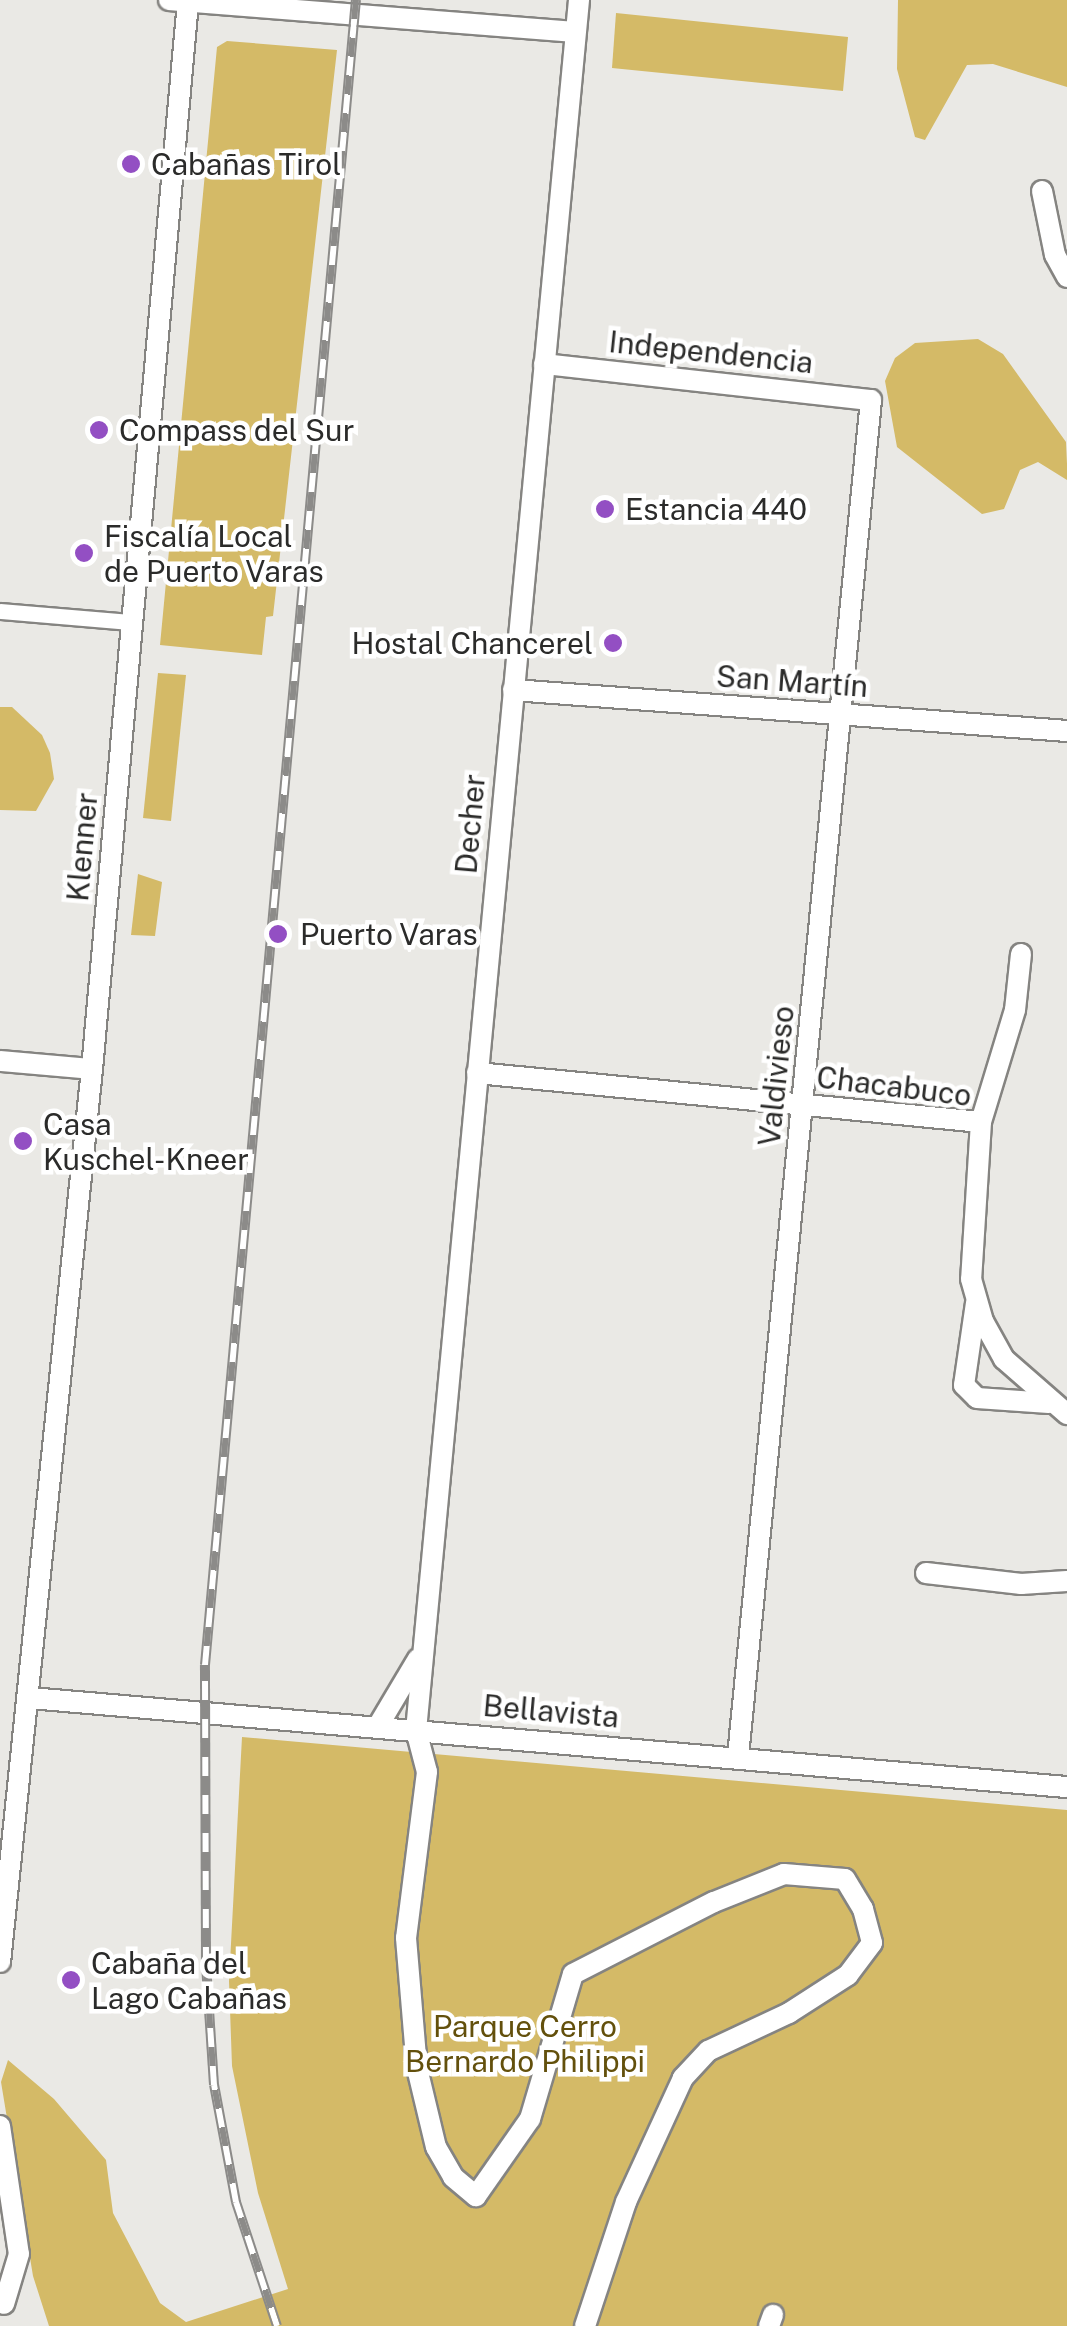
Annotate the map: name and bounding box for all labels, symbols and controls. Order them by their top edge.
place label: Cabañas Tirol [151,146,341,182]
marker: Cabañas Tirol [120,153,142,175]
street label: Independencia [607,323,815,381]
place label: Compass del Sur [119,412,355,448]
marker: Compass del Sur [88,419,110,441]
place label: Estancia 440 [625,491,807,527]
marker: Estancia 440 [594,498,616,520]
place label: Fiscalía Local de Puerto Varas [104,518,325,588]
marker: Fiscalía Local de Puerto Varas [73,542,95,564]
place label: Hostal Chancerel [351,625,593,661]
marker: Hostal Chancerel [602,632,624,654]
street label: San Martín [715,658,869,704]
street label: Decher [448,773,492,875]
street label: Klenner [59,791,105,903]
place label: Puerto Varas [300,916,478,952]
marker: Puerto Varas [265,921,291,947]
street label: Valdivieso [751,1004,801,1148]
street label: Chacabuco [815,1059,973,1113]
place label: Casa Kuschel-Kneer [43,1106,249,1176]
marker: Casa Kuschel-Kneer [12,1130,34,1152]
street label: Bellavista [481,1687,621,1735]
place label: Cabaña del Lago Cabañas [91,1945,287,2016]
marker: Cabaña del Lago Cabañas [60,1969,82,1991]
park label: Parque Cerro Bernardo Philippi [405,2008,645,2078]

